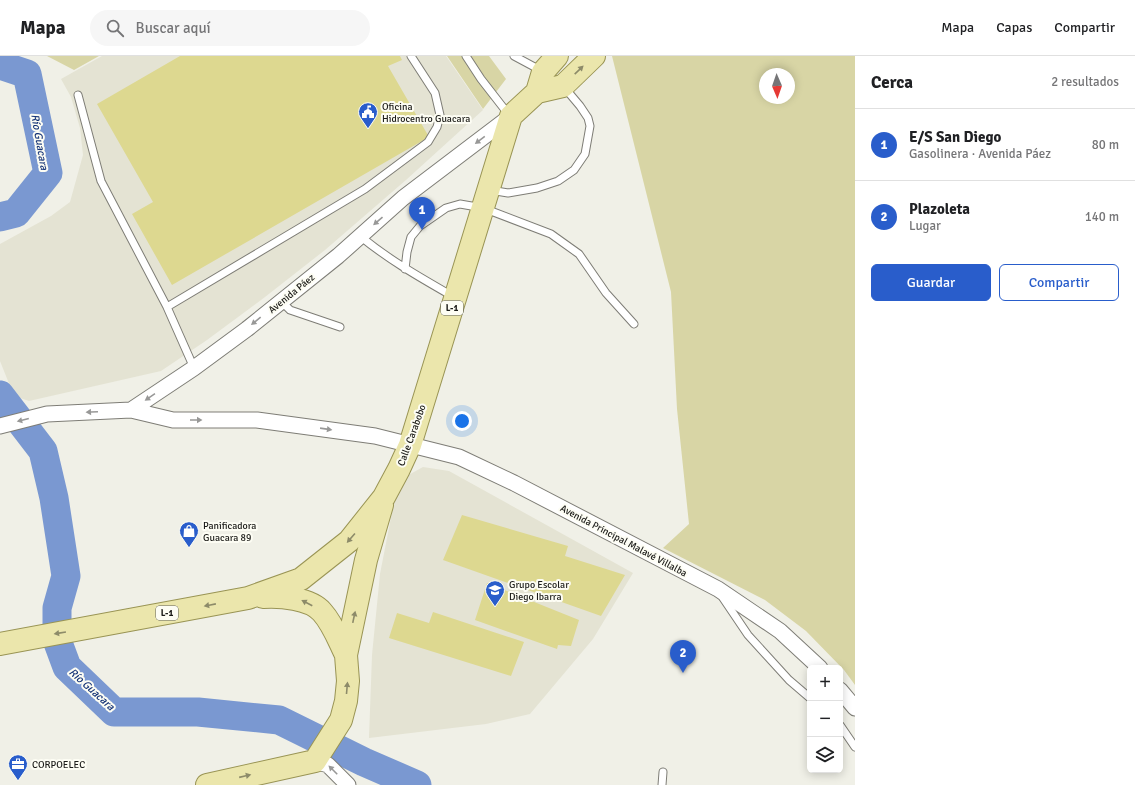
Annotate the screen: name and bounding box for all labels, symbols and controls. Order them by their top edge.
search box [90,10,370,46]
text: Mapa [20,16,66,40]
icon: search [104,17,126,39]
text: Buscar aquí [136,19,211,37]
text: Mapa [941,19,974,36]
text: Capas [996,19,1032,36]
text: Compartir [1054,19,1115,36]
one-way arrow [574,66,584,75]
north arrow [759,68,795,104]
text: Cerca [871,72,913,93]
text: 2 resultados [1051,74,1119,90]
public building icon: Oficina Hidrocentro Guacara [357,101,379,129]
place label: Oficina Hidrocentro Guacara [382,101,470,125]
water label: Río Guacara [28,113,51,172]
text: E/S San Diego [909,128,1001,146]
one-way arrow [474,136,485,144]
text: 1 [880,137,888,153]
text: 80 m [1092,137,1119,153]
text: Gasolinera · Avenida Páez [909,146,1051,162]
pin: 1 [409,197,435,230]
text: Plazoleta [909,200,970,218]
text: 2 [880,209,888,225]
text: 140 m [1085,209,1119,225]
one-way arrow [372,216,383,225]
text: Lugar [909,218,941,234]
button: Guardar [871,264,991,301]
button: Compartir [999,264,1119,301]
street label: Avenida Páez [266,271,318,316]
road number: L-1 [441,301,463,315]
one-way arrow [250,317,261,326]
one-way arrow [145,393,155,401]
street label: Calle Carabobo [395,403,429,468]
one-way arrow [86,408,98,415]
your location [452,411,472,431]
one-way arrow [17,417,29,423]
one-way arrow [190,417,203,423]
one-way arrow [320,426,332,432]
street label: Avenida Principal Malavé Villalba [558,502,689,579]
shop icon: Panificadora Guacara 89 [178,520,200,548]
place label: Panificadora Guacara 89 [203,520,256,544]
one-way arrow [346,533,355,543]
school or university icon: Grupo Escolar Diego Ibarra [484,579,506,607]
place label: Grupo Escolar Diego Ibarra [509,579,569,603]
one-way arrow [302,600,313,607]
one-way arrow [204,603,216,609]
road number: L-1 [156,606,178,620]
one-way arrow [351,611,357,623]
one-way arrow [54,630,66,636]
pin: 2 [670,640,696,673]
map controls [807,665,843,773]
button: + [807,665,843,701]
water label: Río Guacara [66,666,117,713]
one-way arrow [344,682,351,694]
button: − [807,701,843,737]
button: layers [807,737,843,773]
office icon: CORPOELEC [7,753,29,781]
place label: CORPOELEC [32,759,85,771]
one-way arrow [328,765,338,775]
one-way arrow [239,773,252,779]

